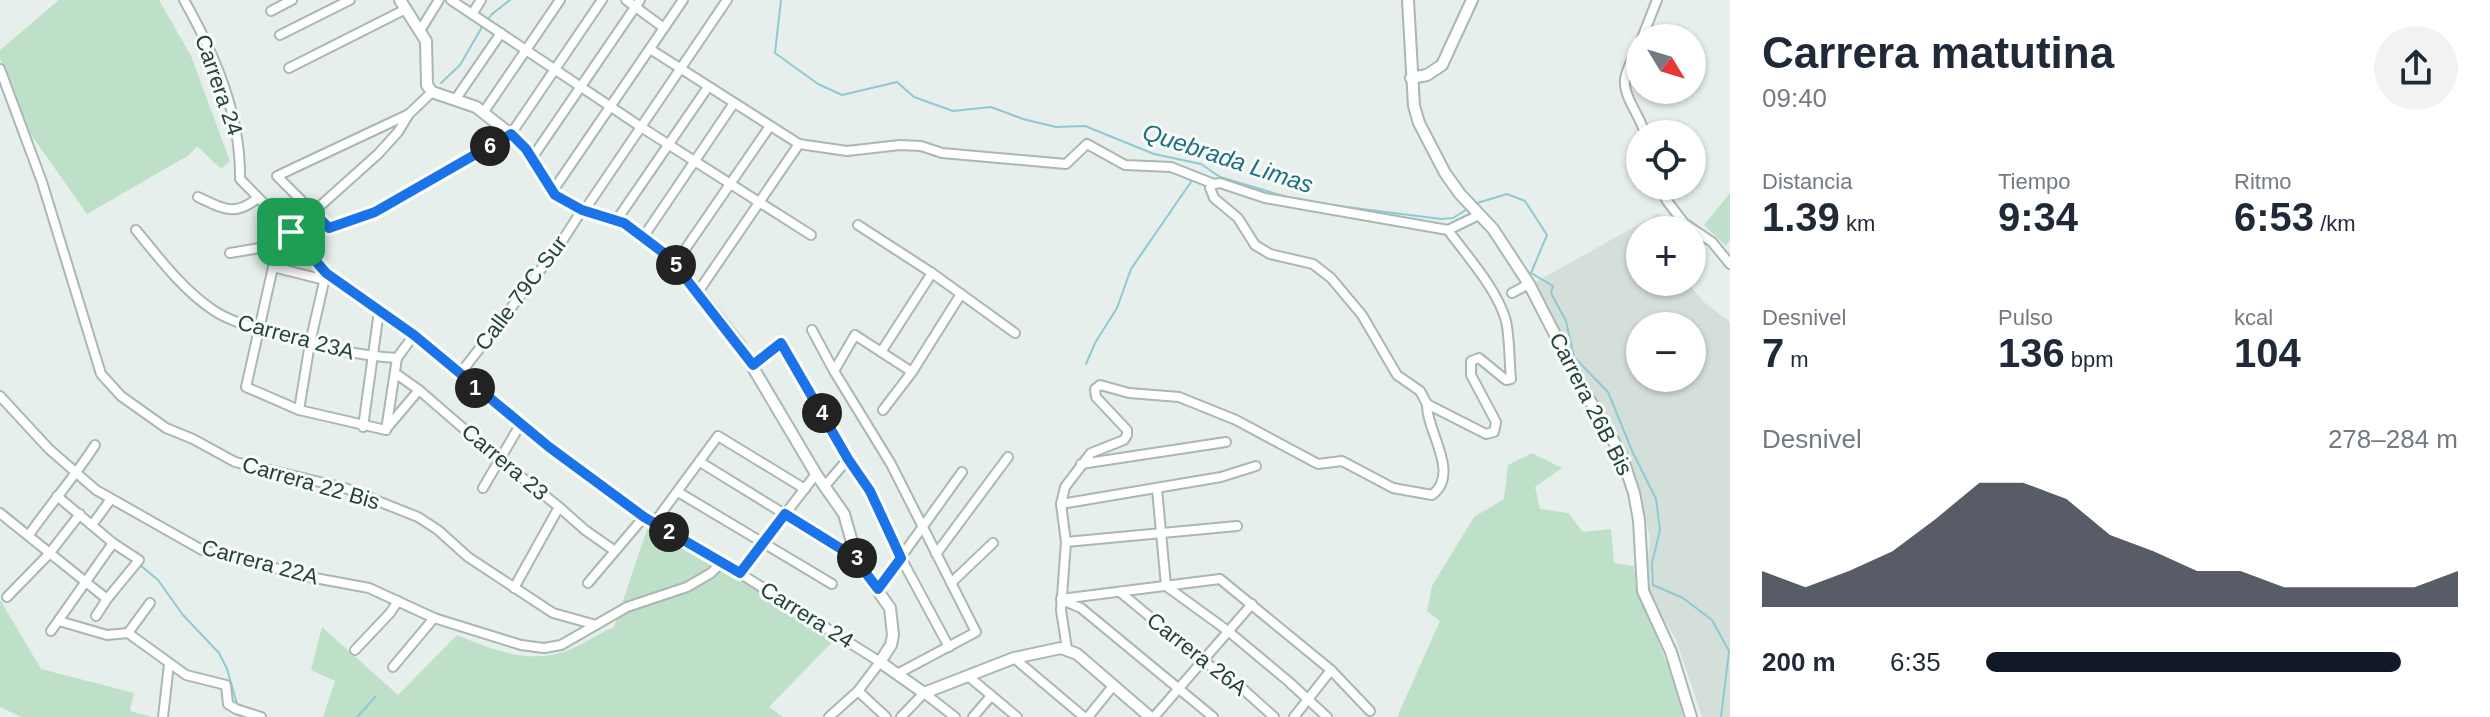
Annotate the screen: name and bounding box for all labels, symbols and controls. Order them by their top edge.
north arrow [1626,24,1706,104]
map controls [1626,24,1706,392]
button: share [2374,26,2458,110]
text: Carrera matutina [1762,28,2114,77]
street label: Carrera 24 [190,31,248,139]
text: 09:40 [1762,83,1827,113]
water label: Quebrada Limas [1139,118,1317,198]
button: locate [1626,120,1706,200]
pin: 6 [470,126,510,166]
text: 6 [484,133,496,158]
text: Distancia [1762,169,1852,194]
text: Tiempo [1998,169,2071,194]
text: Ritmo [2234,169,2291,194]
text: 1.39 [1762,195,1840,239]
text: 9:34 [1998,195,2078,239]
text: 6:53 [2234,195,2314,239]
pin [257,198,325,266]
icon: arrive [269,210,313,254]
text: km [1840,211,1875,236]
text: /km [2314,211,2356,236]
button: + [1626,216,1706,296]
street label: Calle 79C Sur [470,231,572,355]
pin: 5 [656,245,696,285]
text: 5 [670,252,682,277]
text: Desnivel [1762,305,1846,330]
text: Pulso [1998,305,2053,330]
text: kcal [2234,305,2273,330]
street label: Carrera 23A [235,309,357,365]
button: − [1626,312,1706,392]
street label: Carrera 26B Bis [1544,329,1638,479]
text: 7 [1762,331,1784,375]
text: 136 [1998,331,2065,375]
text: 104 [2234,331,2301,375]
text: m [1784,347,1809,372]
text: bpm [2065,347,2114,372]
pin: 1 [455,368,495,408]
text: 1 [469,375,481,400]
pin: 4 [802,393,842,433]
text: 4 [816,400,828,425]
street label: Carrera 23 [457,419,553,505]
text: Desnivel [1762,424,1862,454]
text: 278–284 m [2328,424,2458,454]
street label: Carrera 22 Bis [239,451,383,515]
pin: 2 [649,512,689,552]
text: 2 [663,519,675,544]
street label: Carrera 22A [199,534,321,590]
pin: 3 [837,538,877,578]
text: 3 [851,545,863,570]
street label: Carrera 24 [756,577,858,653]
street label: Carrera 26A [1142,607,1252,701]
text: 200 m [1762,647,1836,677]
text: 6:35 [1890,647,1941,677]

